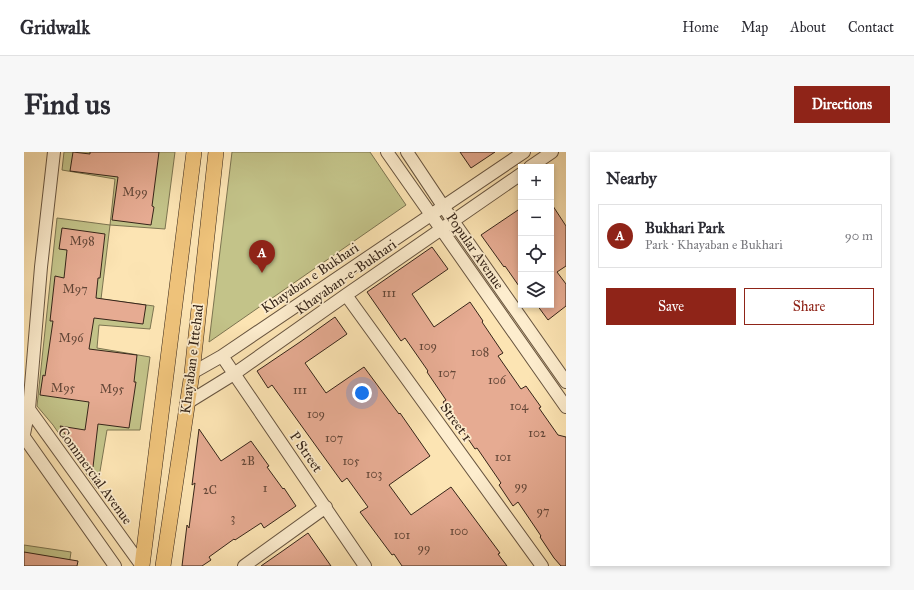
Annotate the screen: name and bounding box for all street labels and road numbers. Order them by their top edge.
street label: Popular Avenue [442,210,508,293]
street label: Khayaban-e-Bukhari [292,236,400,318]
street label: Khayaban e Bukhari [258,239,362,317]
street label: Khayaban e Ittehad [177,303,207,415]
street label: Street 1 [436,399,476,445]
street label: Commercial Avenue [54,424,136,528]
street label: P Street [286,428,326,476]

